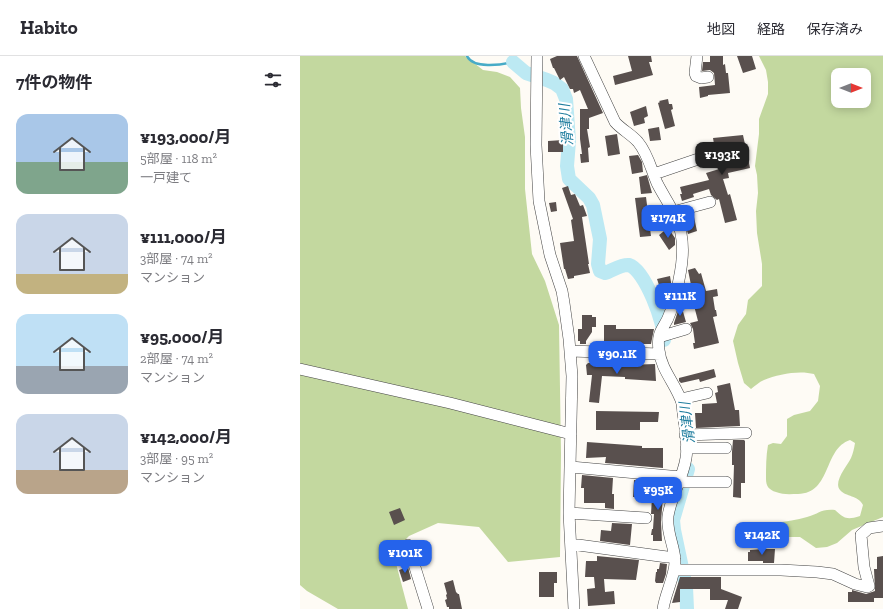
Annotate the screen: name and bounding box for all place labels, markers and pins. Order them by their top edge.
pin: ¥193K [694,142,750,176]
pin: ¥174K [640,205,696,239]
pin: ¥111K [652,283,708,317]
pin: ¥90.1K [584,341,650,375]
pin: ¥95K [634,477,682,511]
pin: ¥142K [734,522,790,556]
pin: ¥101K [377,540,433,574]

